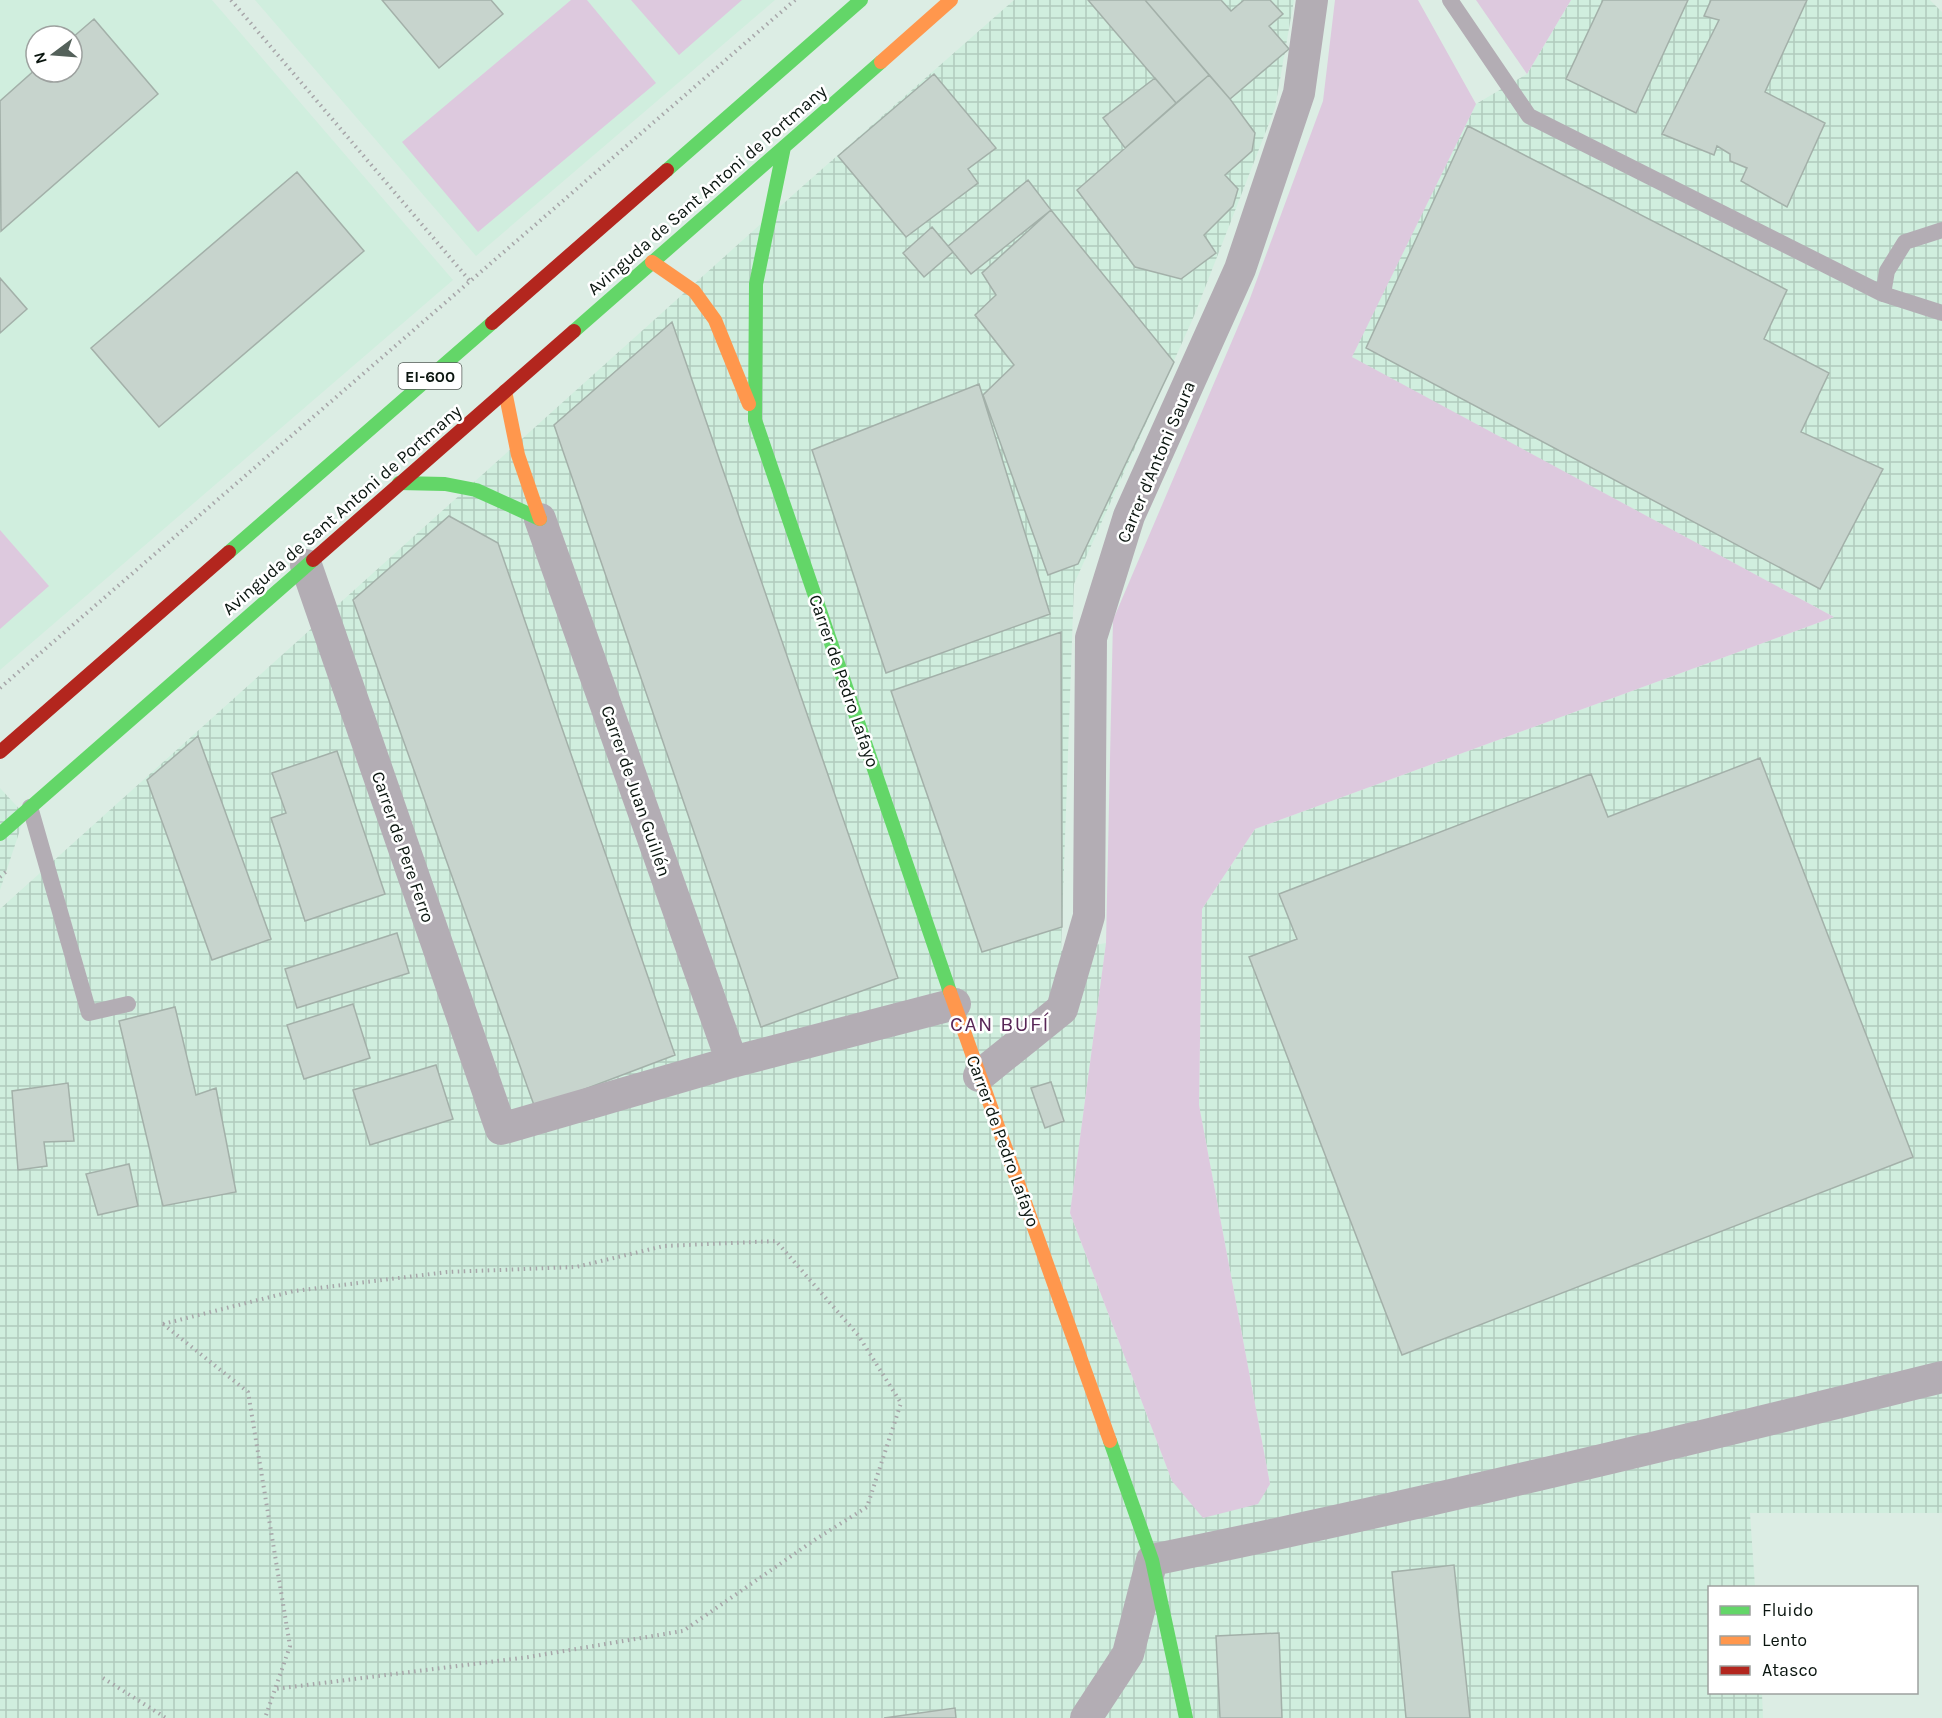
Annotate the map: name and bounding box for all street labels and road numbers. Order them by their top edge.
street label: Avinguda de Sant Antoni de Portmany [583,80,831,300]
road number: EI-600 [398,363,462,389]
street label: Carrer d'Antoni Saura [1112,378,1200,546]
street label: Avinguda de Sant Antoni de Portmany [218,400,466,620]
street label: Carrer de Pedro Lafayo [804,592,884,770]
street label: Carrer de Juan Guillén [596,703,676,879]
street label: Carrer de Pere Ferro [367,769,439,925]
street label: Carrer de Pedro Lafayo [962,1052,1044,1230]

